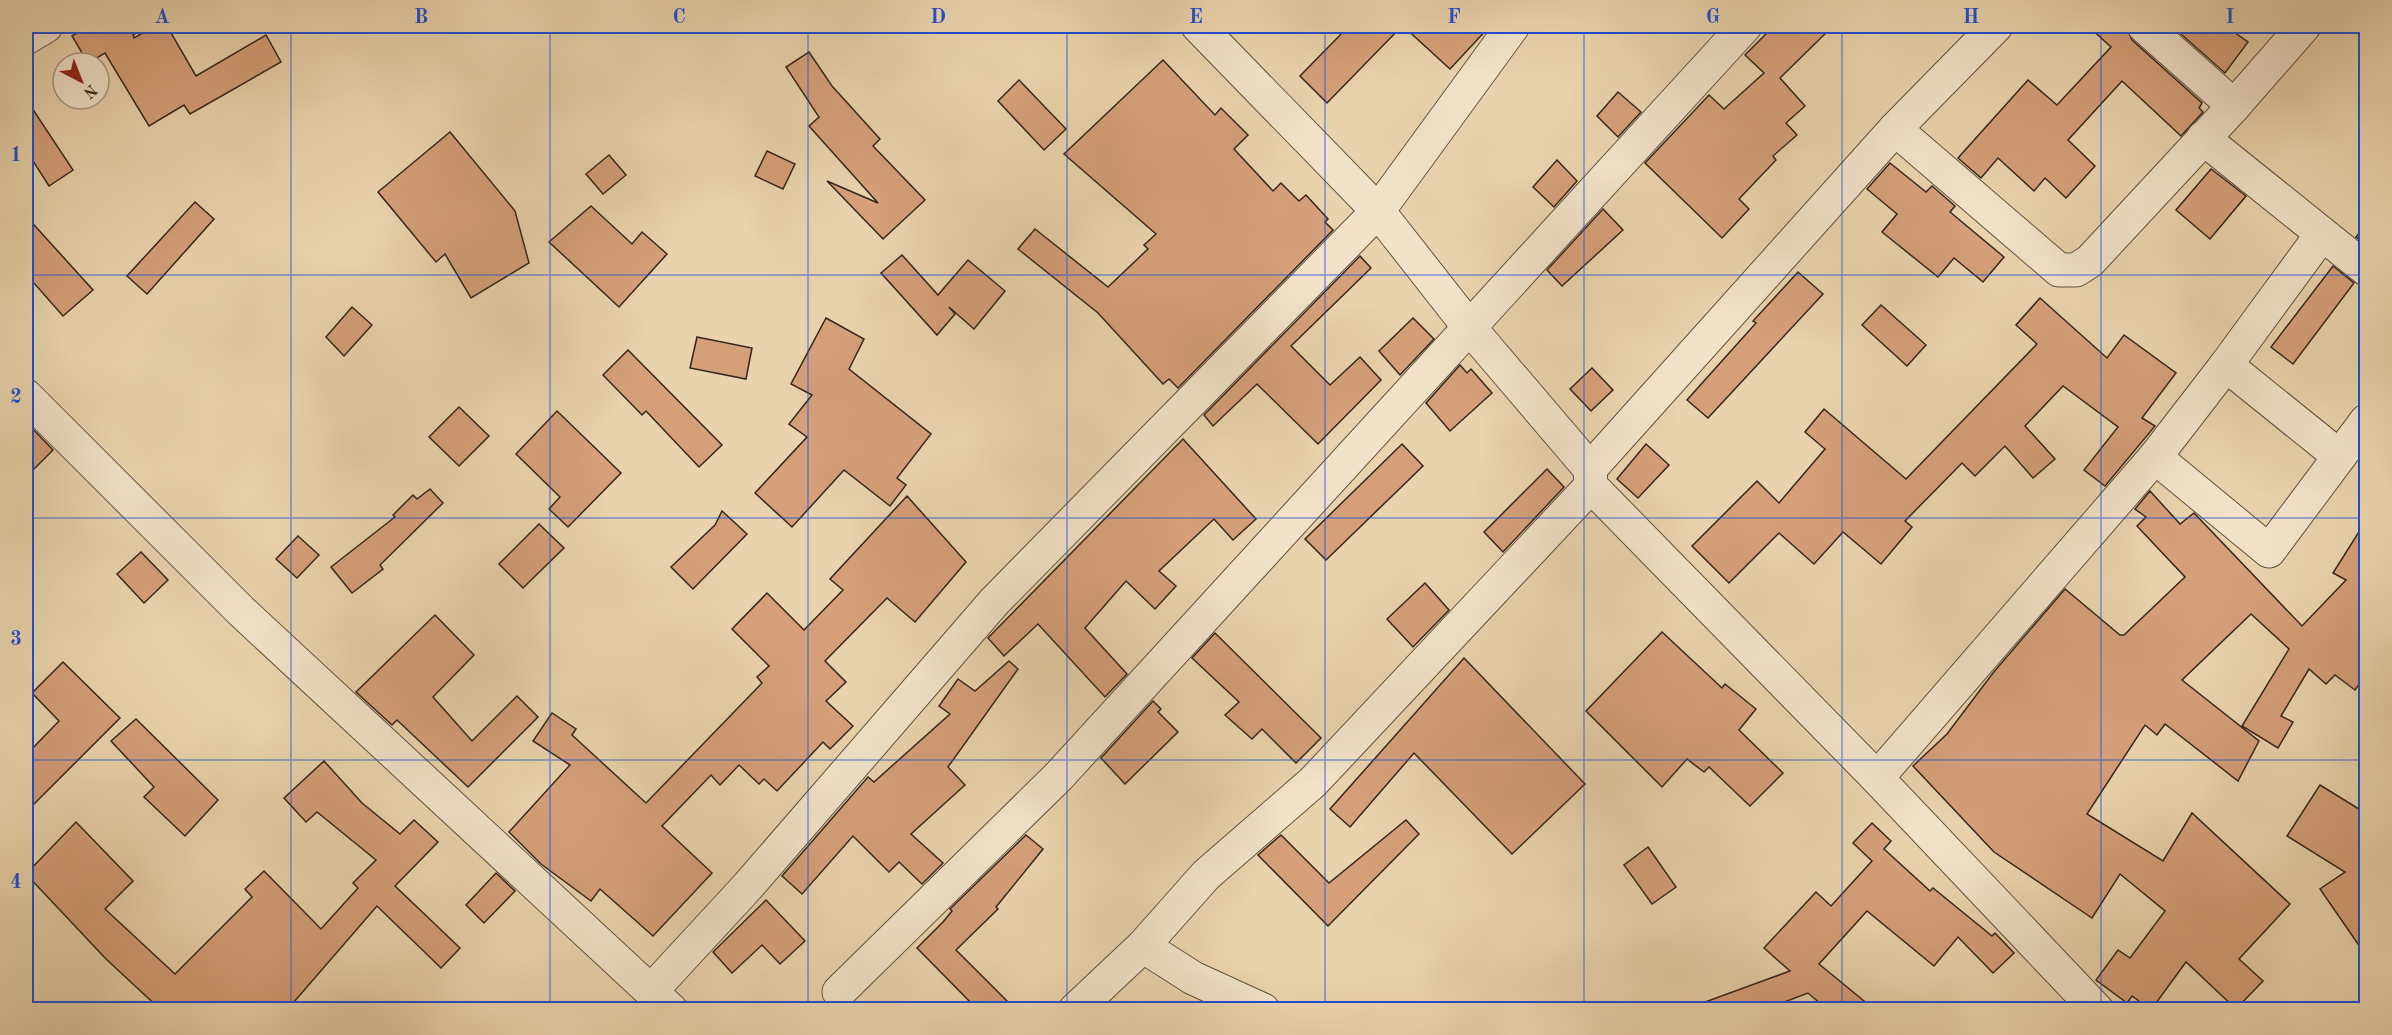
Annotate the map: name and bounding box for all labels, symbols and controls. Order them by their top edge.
text: A [154,8,170,28]
text: B [414,8,428,28]
text: C [672,8,686,28]
text: D [930,8,946,28]
text: E [1189,8,1203,28]
text: F [1447,8,1461,28]
text: G [1706,8,1720,28]
text: H [1963,8,1979,28]
text: I [2226,8,2234,28]
north arrow [51,51,111,111]
text: N [79,81,100,101]
text: 1 [10,146,22,166]
text: 2 [10,388,22,408]
text: 3 [10,630,22,650]
text: 4 [10,873,22,893]

